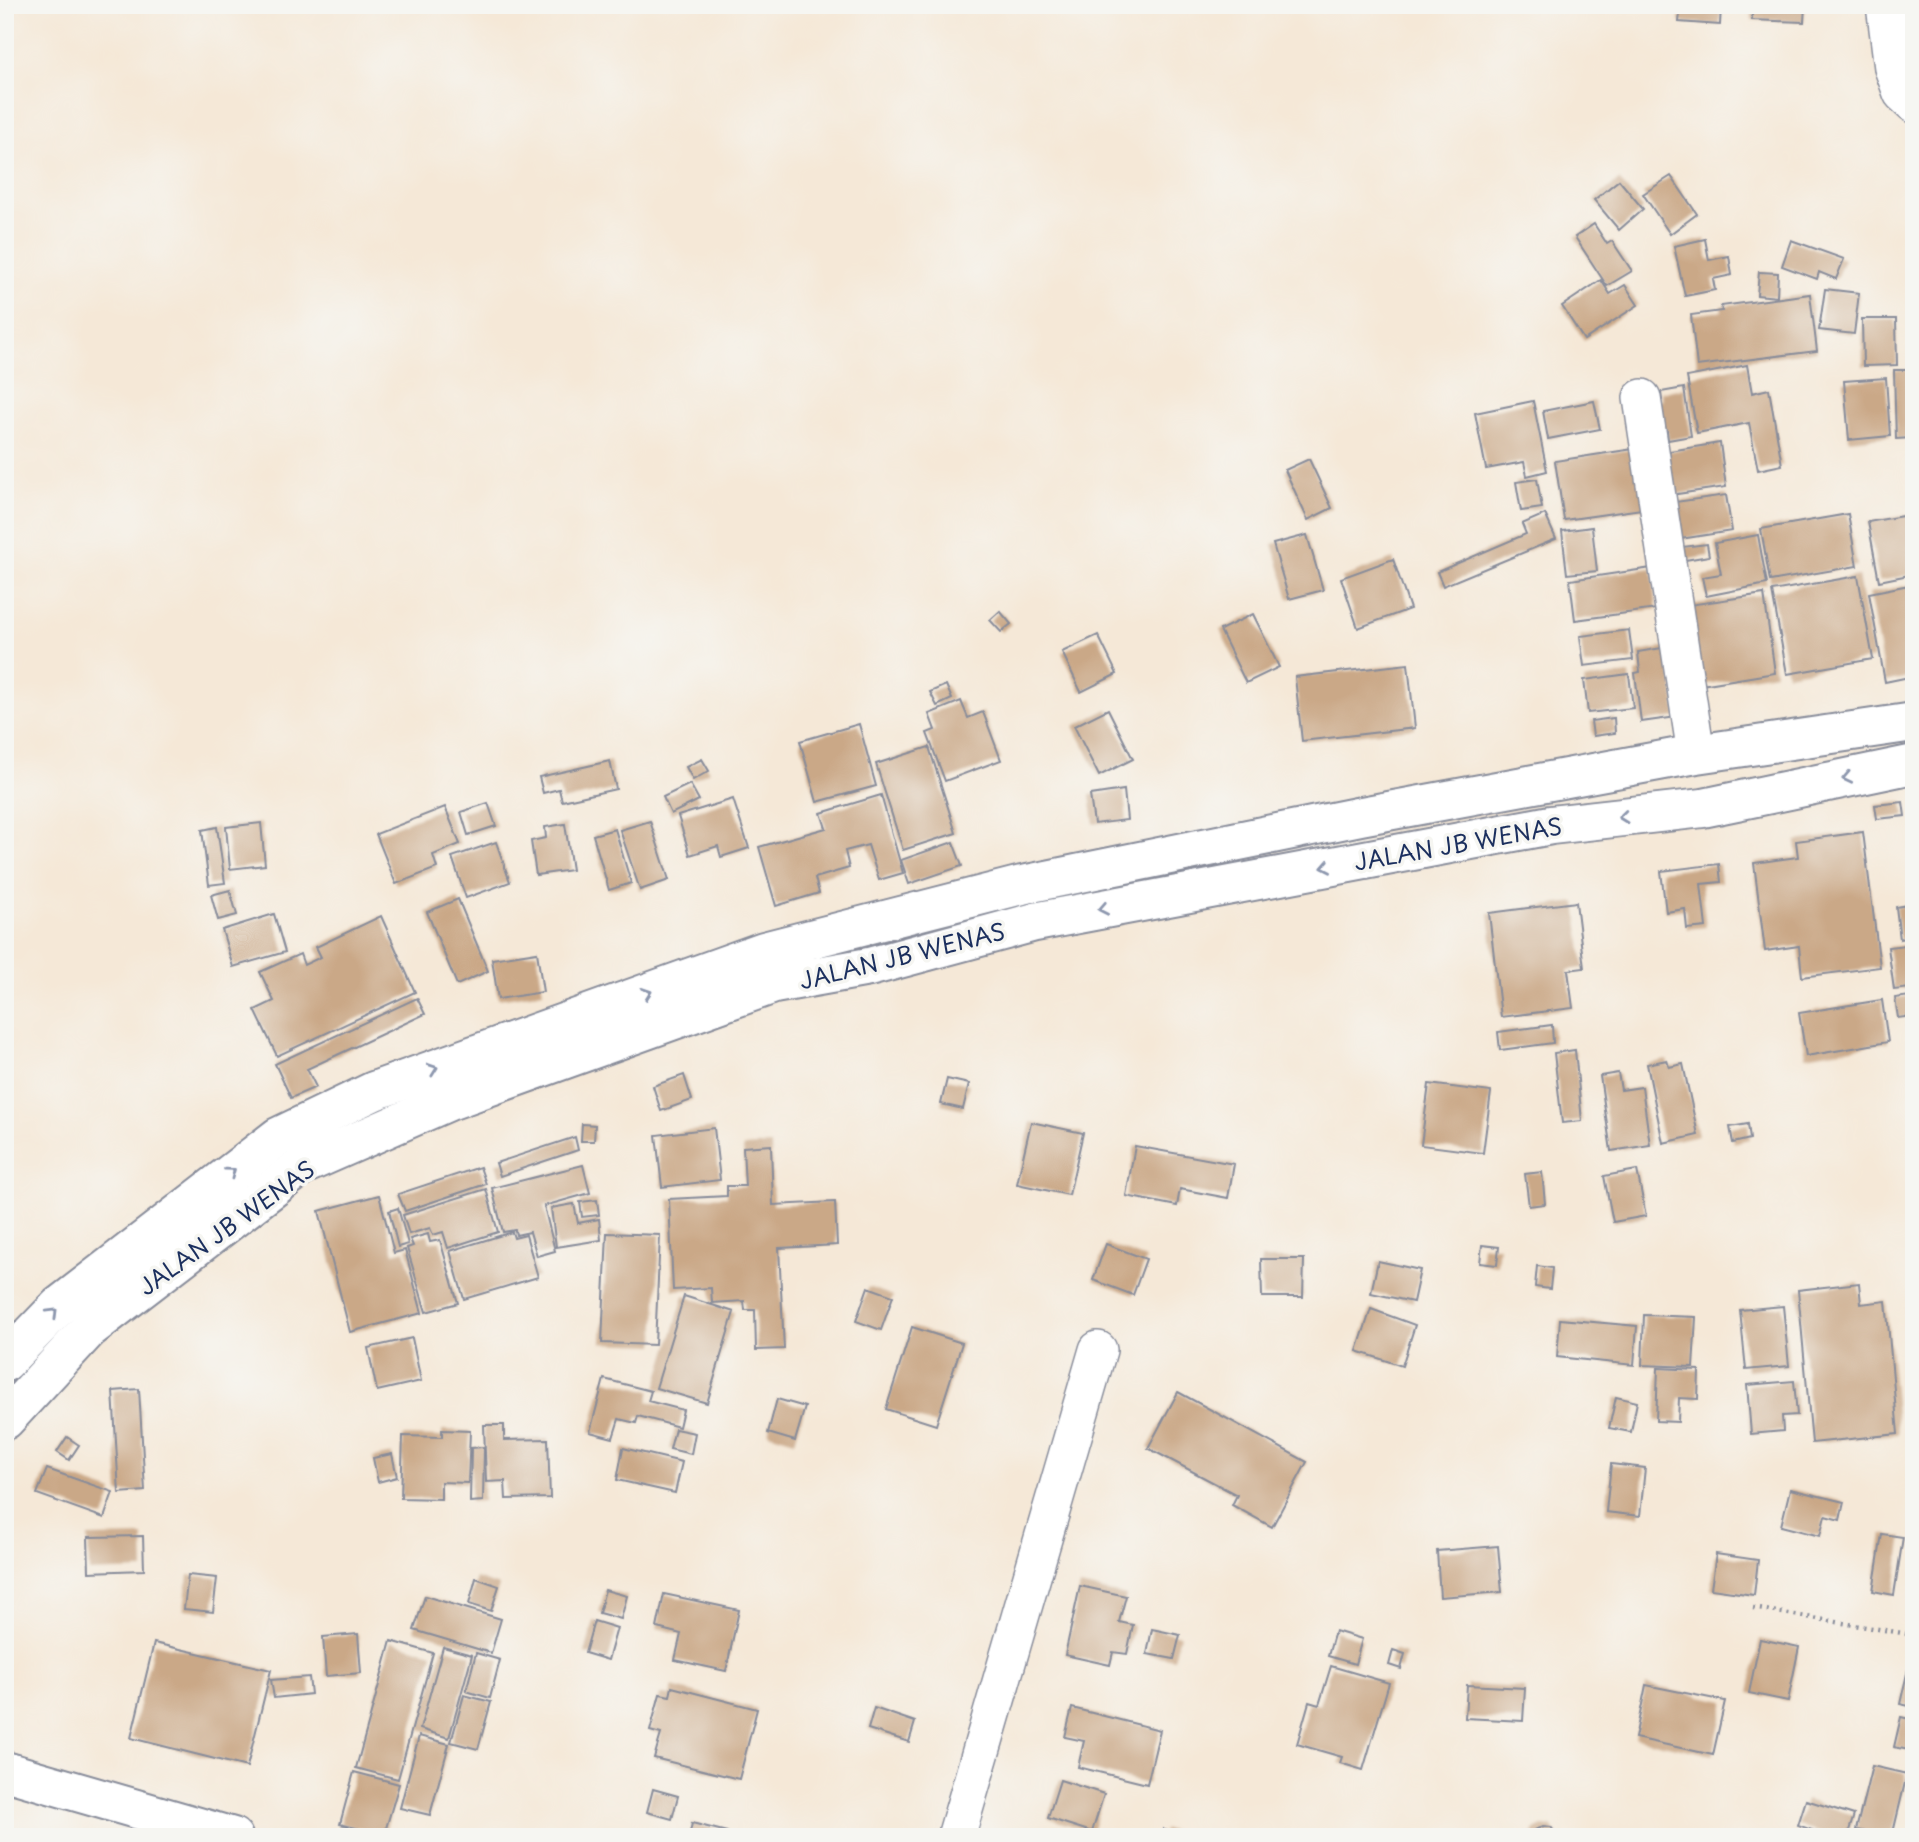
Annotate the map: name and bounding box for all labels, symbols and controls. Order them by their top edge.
one-way arrow [1841,770,1853,785]
street label: JALAN JB WENAS [1351,807,1565,879]
one-way arrow [1617,809,1629,824]
one-way arrow [1320,859,1332,874]
one-way arrow [1097,901,1109,916]
street label: JALAN JB WENAS [795,912,1009,998]
one-way arrow [640,987,652,1001]
one-way arrow [426,1064,438,1078]
street label: JALAN JB WENAS [130,1151,322,1303]
one-way arrow [224,1168,236,1181]
one-way arrow [44,1308,57,1321]

